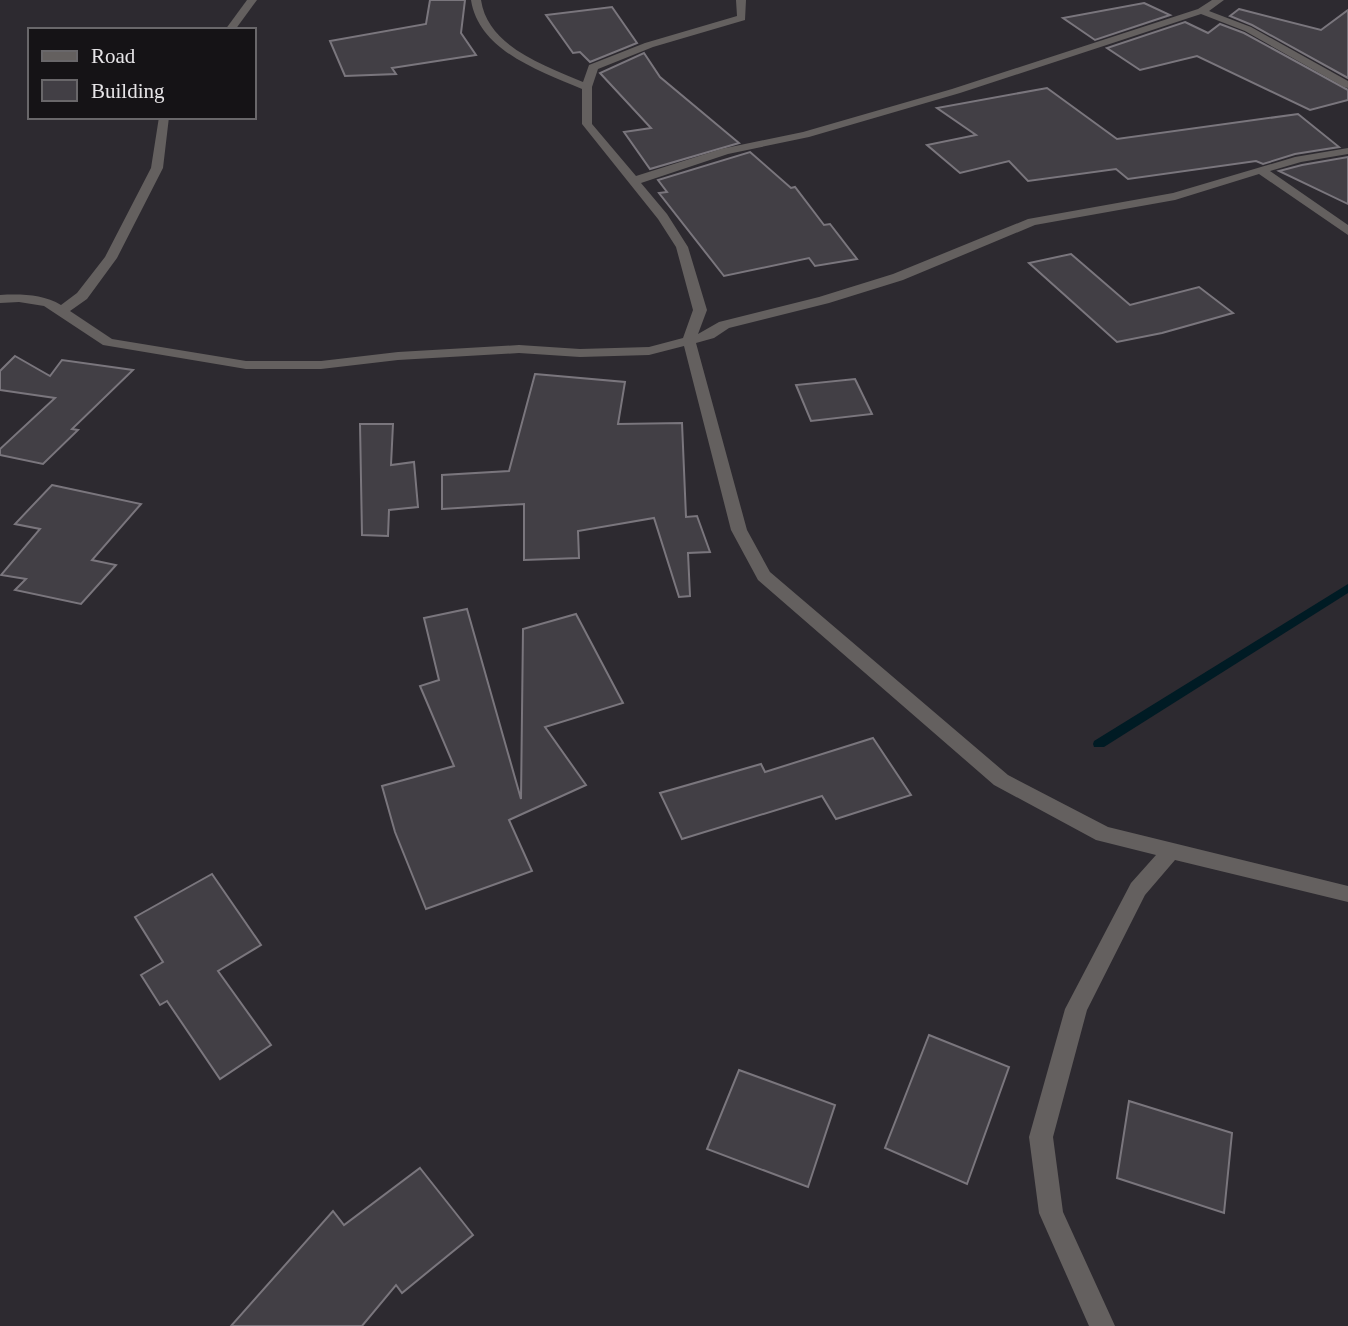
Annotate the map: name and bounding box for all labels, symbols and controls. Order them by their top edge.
legend [28,28,256,119]
text: Road [91,44,136,68]
text: Building [91,79,165,103]

